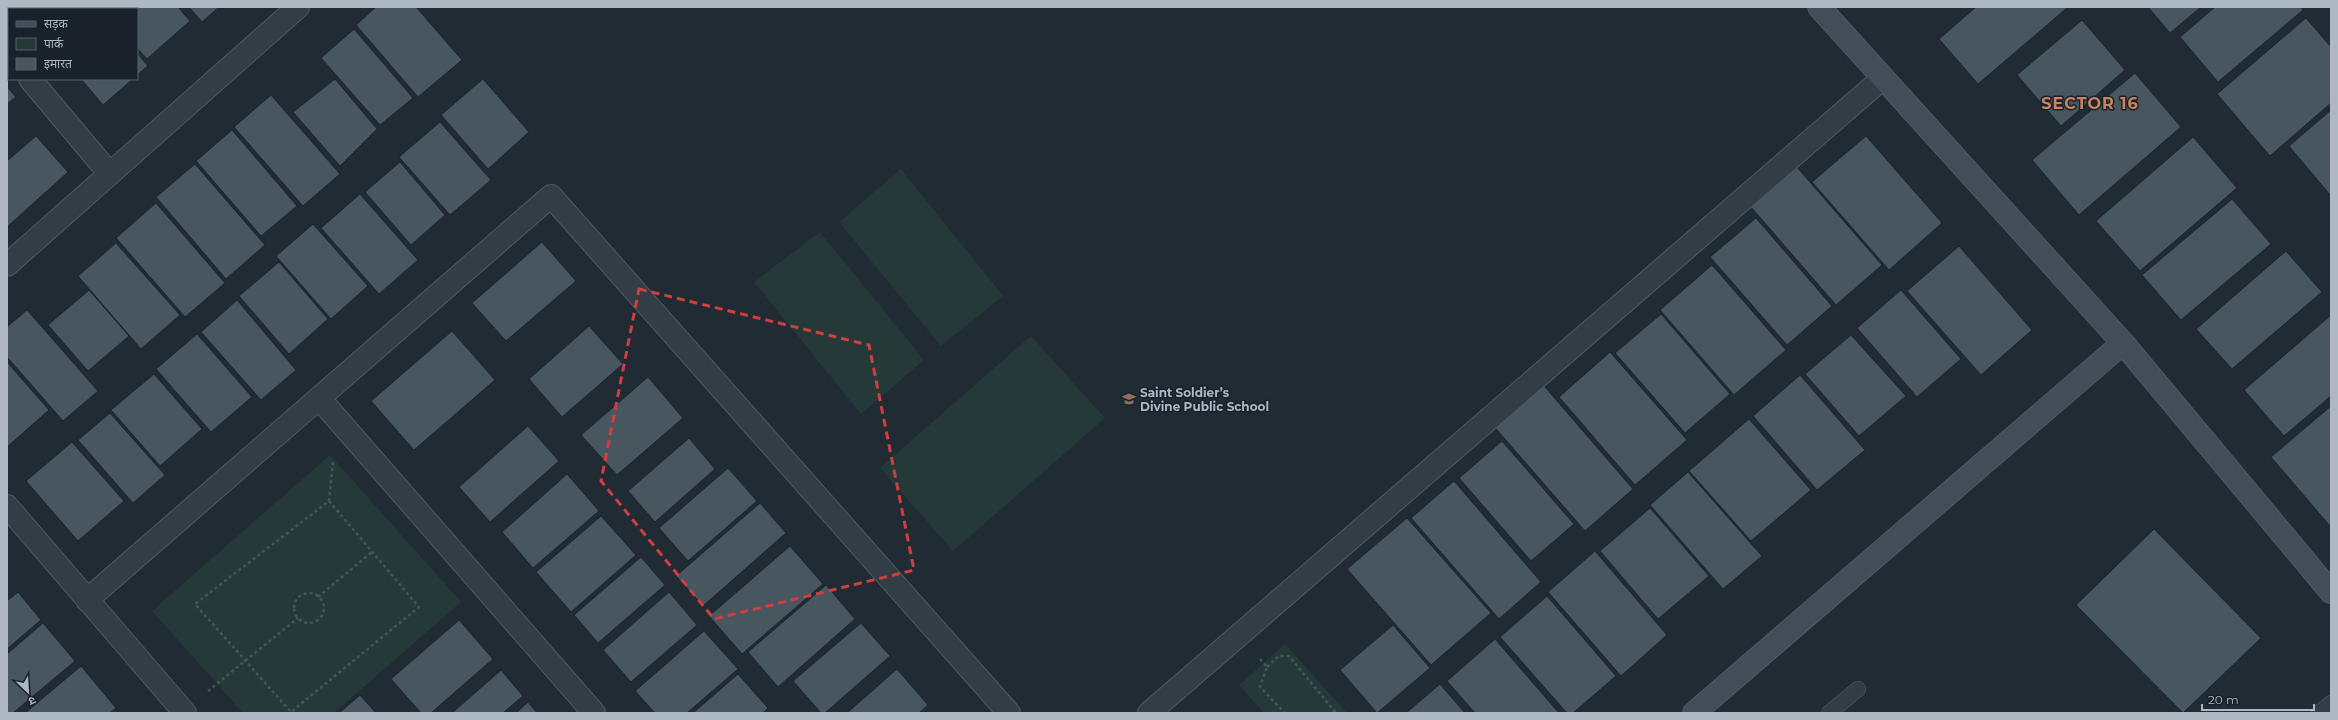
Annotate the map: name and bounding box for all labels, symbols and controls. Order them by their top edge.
legend [8,8,138,80]
text: सड़क [44,16,69,31]
text: पार्क [44,36,64,51]
text: इमारत [44,56,73,71]
district label: SECTOR 16 [2041,94,2139,113]
place label: Saint Soldier’s Divine Public School [1140,385,1269,414]
school or university icon: Saint Soldier’s Divine Public School [1121,391,1137,407]
north arrow [8,672,48,712]
scale bar [2202,686,2314,712]
text: 20 m [2208,692,2239,707]
text: उ [26,693,38,709]

